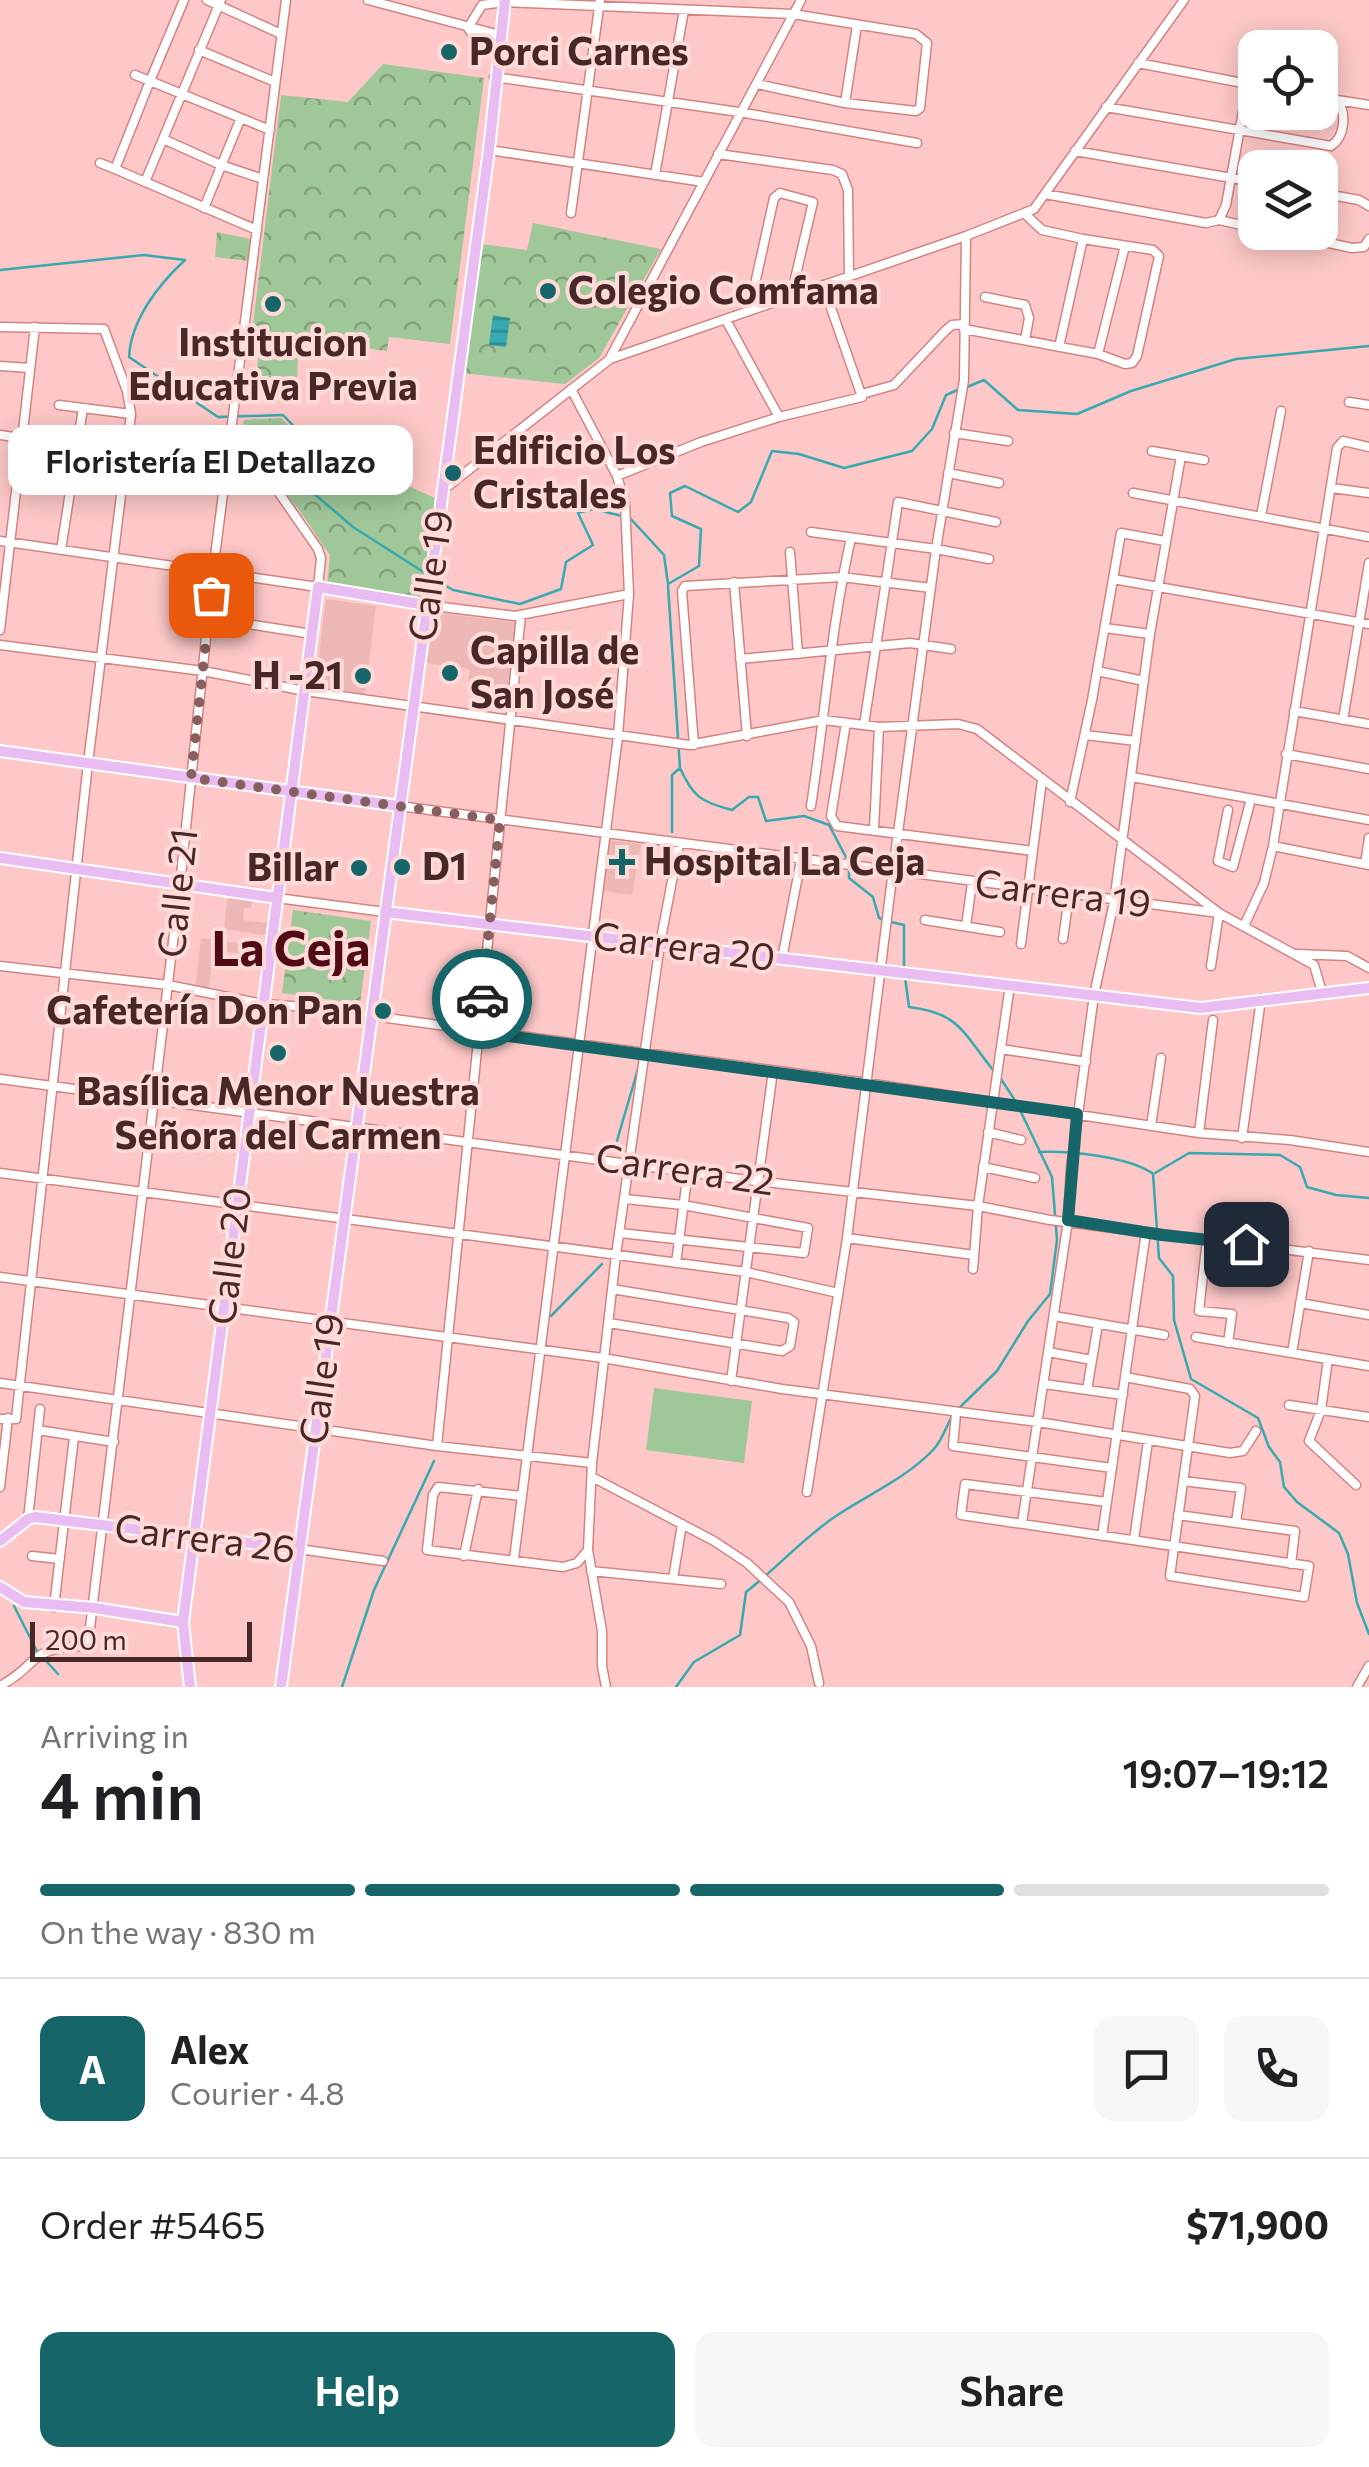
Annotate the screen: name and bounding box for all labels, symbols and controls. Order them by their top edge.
place label: Porci Carnes [469,26,689,73]
map controls [1238,30,1338,250]
button: locate [1238,30,1338,130]
marker: Porci Carnes [438,41,460,63]
button: layers [1238,150,1338,250]
place label: Colegio Comfama [568,265,879,312]
marker: Colegio Comfama [537,280,559,302]
marker: Institucion Educativa Previa [262,293,284,315]
place label: Institucion Educativa Previa [128,317,418,408]
callout: Floristería El Detallazo [9,425,414,495]
place label: Edificio Los Cristales [473,425,676,516]
text: Floristería El Detallazo [45,440,376,480]
marker: Edificio Los Cristales [442,462,464,484]
street label: Calle 19 [396,507,461,644]
pin [169,553,254,638]
icon: bag [184,568,239,623]
place label: Capilla de San José [470,625,639,716]
place label: H -21 [252,650,343,697]
marker: Capilla de San José [439,662,461,684]
marker: H -21 [352,665,374,687]
street label: Calle 21 [145,826,206,960]
place label: Hospital La Ceja [644,836,925,883]
place label: D1 [422,841,467,888]
place label: Billar [247,842,339,889]
marker: Hospital La Ceja [609,849,635,875]
marker: D1 [391,856,413,878]
marker: Billar [348,857,370,879]
street label: Carrera 19 [973,857,1154,926]
street label: Carrera 20 [590,910,778,979]
district label: La Ceja [211,917,371,976]
courier [432,949,532,1049]
icon: car [455,972,510,1027]
place label: Cafetería Don Pan [46,985,363,1032]
marker: Cafetería Don Pan [372,1000,394,1022]
marker: Basílica Menor Nuestra Señora del Carmen [267,1042,289,1064]
place label: Basílica Menor Nuestra Señora del Carmen [76,1066,480,1157]
street label: Carrera 22 [593,1132,778,1203]
street label: Calle 20 [196,1184,259,1327]
pin [1204,1202,1289,1287]
icon: home [1219,1217,1274,1272]
street label: Calle 19 [287,1310,352,1447]
street label: Carrera 26 [112,1502,298,1571]
scale bar [30,1617,252,1662]
text: 200 m [45,1622,127,1656]
text: Arriving in [40,1715,189,1755]
text: 19:07–19:12 [1122,1749,1329,1796]
text: 4 min [40,1753,204,1832]
text: On the way · 830 m [40,1911,316,1951]
button: chat [1094,2016,1199,2121]
button: phone [1224,2016,1329,2121]
text: Alex [170,2025,249,2072]
text: A [79,2045,106,2092]
text: Courier · 4.8 [170,2072,345,2112]
text: Order #5465 [40,2200,266,2247]
text: $71,900 [1186,2200,1329,2247]
button: Help [40,2332,675,2447]
button: Share [695,2332,1329,2447]

